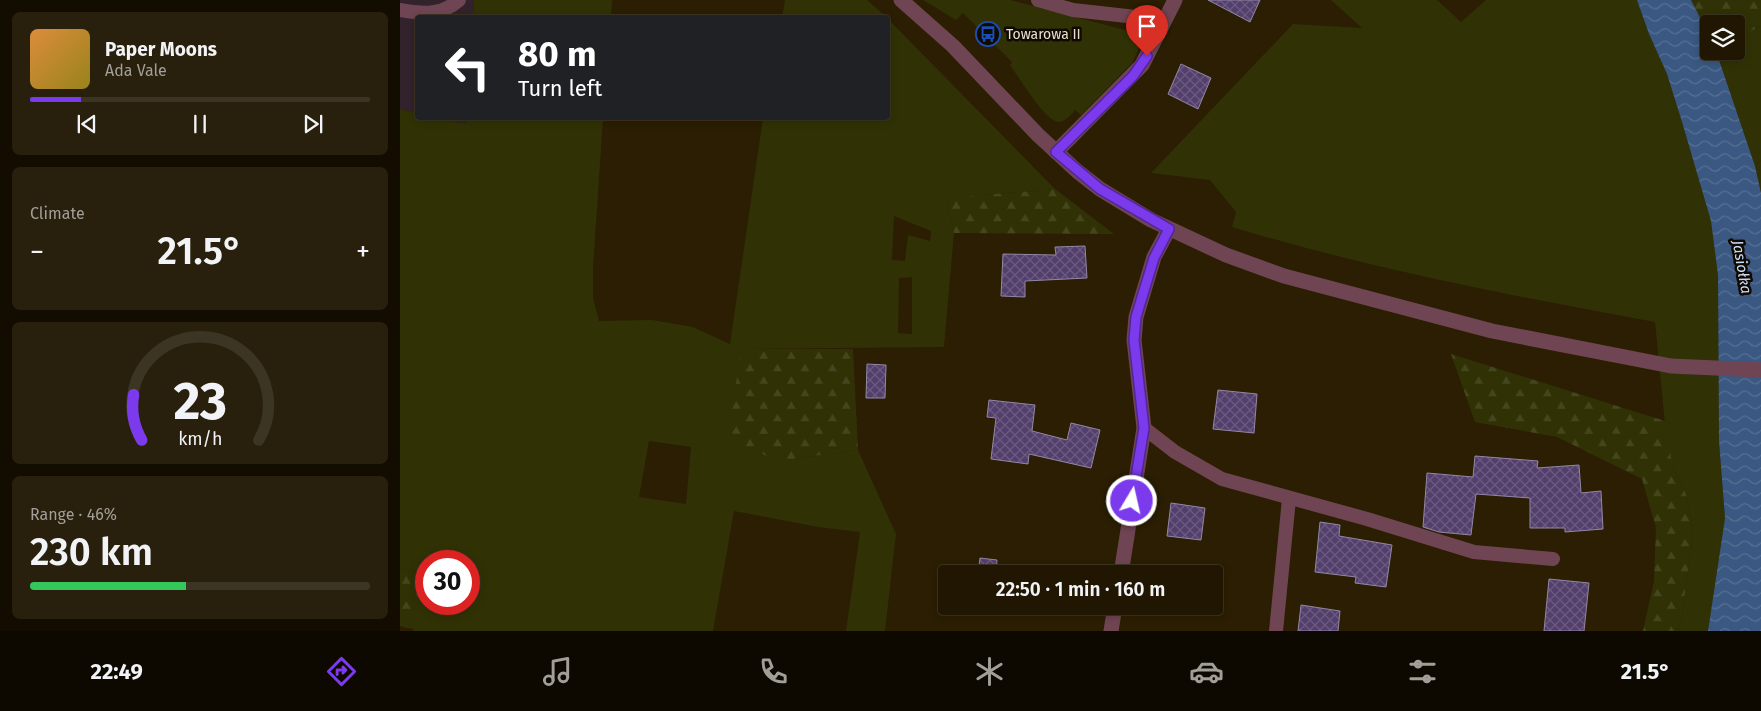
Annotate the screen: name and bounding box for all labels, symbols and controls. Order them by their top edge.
pin [1126,5,1168,56]
icon: arrive [1133,12,1161,40]
map controls [1700,15,1745,60]
button: layers [1700,15,1745,60]
bus stop icon: Towarowa II [975,21,1001,47]
place label: Towarowa II [1006,26,1081,43]
text: 80 m [518,33,597,75]
icon: left [435,35,500,100]
text: Paper Moons [105,38,217,61]
text: Ada Vale [105,61,167,80]
text: Turn left [518,75,602,102]
icon: previous [73,110,101,138]
icon: pause [186,110,214,138]
icon: next [299,110,327,138]
text: Climate [30,204,85,223]
text: 21.5° [158,228,242,274]
text: − [30,235,44,268]
text: + [356,235,370,268]
water label: Jasiołka [1728,238,1756,295]
text: 23 [173,370,227,433]
text: km/h [178,428,222,450]
position arrow [1105,474,1157,526]
text: Range · 46% [30,505,117,524]
text: 230 km [30,529,153,575]
speed limit sign: 30 [415,550,480,615]
text: 22:50 · 1 min · 160 m [996,578,1165,601]
icon: directions [324,654,359,689]
icon: music [540,654,575,689]
icon: phone [756,654,791,689]
icon: climate [972,654,1007,689]
icon: car [1189,654,1224,689]
icon: filters [1405,654,1440,689]
text: 22:49 [91,658,143,685]
text: 21.5° [1621,658,1670,685]

